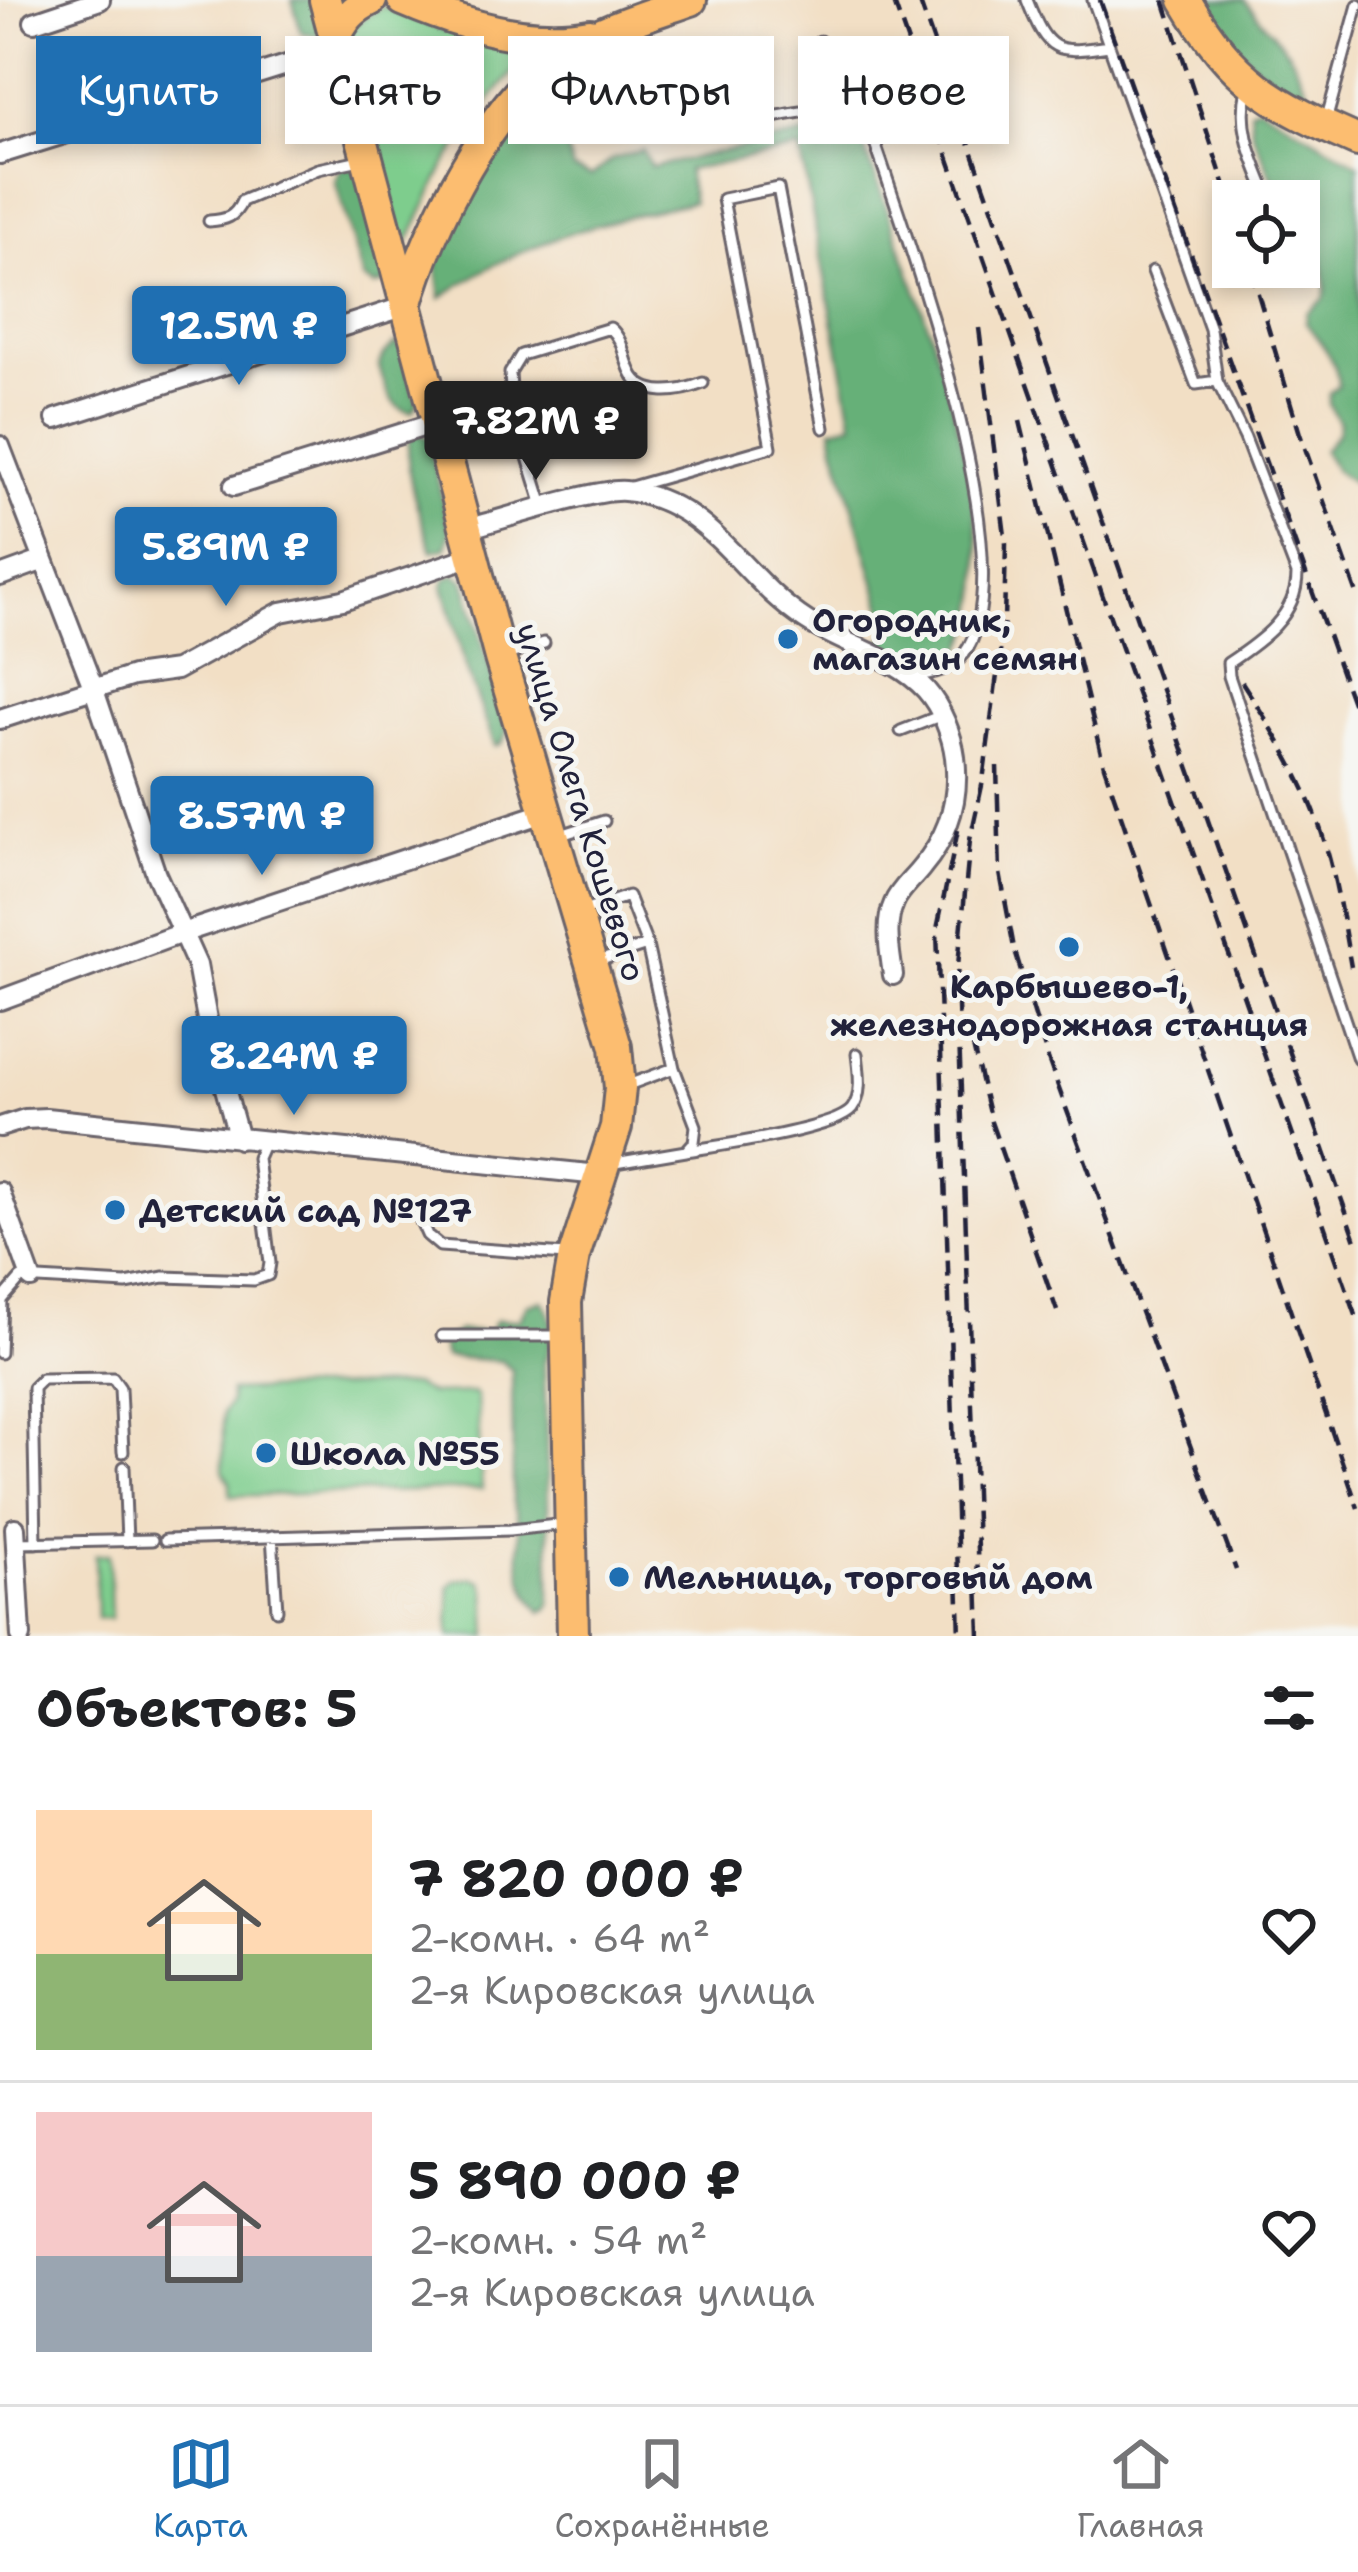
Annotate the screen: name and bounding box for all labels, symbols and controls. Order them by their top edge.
chip: Купить [36,36,261,144]
chip: Снять [285,36,484,144]
chip: Фильтры [508,36,774,144]
chip: Новое [798,36,1009,144]
map controls [1212,180,1320,288]
button: locate [1212,180,1320,288]
pin: 12.5M ₽ [128,286,350,388]
text: 12.5M ₽ [159,299,319,351]
pin: 7.82M ₽ [425,381,647,483]
text: 7.82M ₽ [451,394,621,446]
pin: 5.89M ₽ [115,507,337,609]
text: 5.89M ₽ [142,520,310,572]
place label: Огородник, магазин семян [812,598,1078,681]
street label: улица Олега Кошевого [505,617,657,987]
marker: Огородник, магазин семян [775,626,801,652]
pin: 8.57M ₽ [151,776,373,878]
text: 8.57M ₽ [178,789,346,841]
marker: Карбышево-1, железнодорожная станция [1056,934,1082,960]
place label: Карбышево-1, железнодорожная станция [830,964,1308,1047]
pin: 8.24M ₽ [183,1016,405,1118]
text: 8.24M ₽ [209,1029,379,1081]
place label: Детский сад №127 [139,1188,472,1233]
marker: Детский сад №127 [102,1197,128,1223]
place label: Школа №55 [290,1431,500,1476]
marker: Школа №55 [253,1440,279,1466]
place label: Мельница, торговый дом [643,1555,1093,1600]
marker: Мельница, торговый дом [606,1564,632,1590]
text: Объектов: 5 [36,1674,358,1742]
icon: filters [1256,1675,1322,1741]
text: 7 820 000 ₽ [408,1844,744,1912]
icon: home [132,1858,276,2002]
icon: heart [1256,1897,1322,1963]
text: 2-комн. · 64 m² [408,1912,710,1964]
text: 2-я Кировская улица [408,1964,815,2016]
text: 5 890 000 ₽ [408,2146,741,2214]
icon: home [132,2160,276,2304]
icon: heart [1256,2199,1322,2265]
text: 2-комн. · 54 m² [408,2214,707,2266]
text: 2-я Кировская улица [408,2266,815,2318]
tab: Карта [153,2431,248,2548]
tab: Сохранённые [554,2431,770,2548]
tab: Главная [1077,2431,1205,2548]

